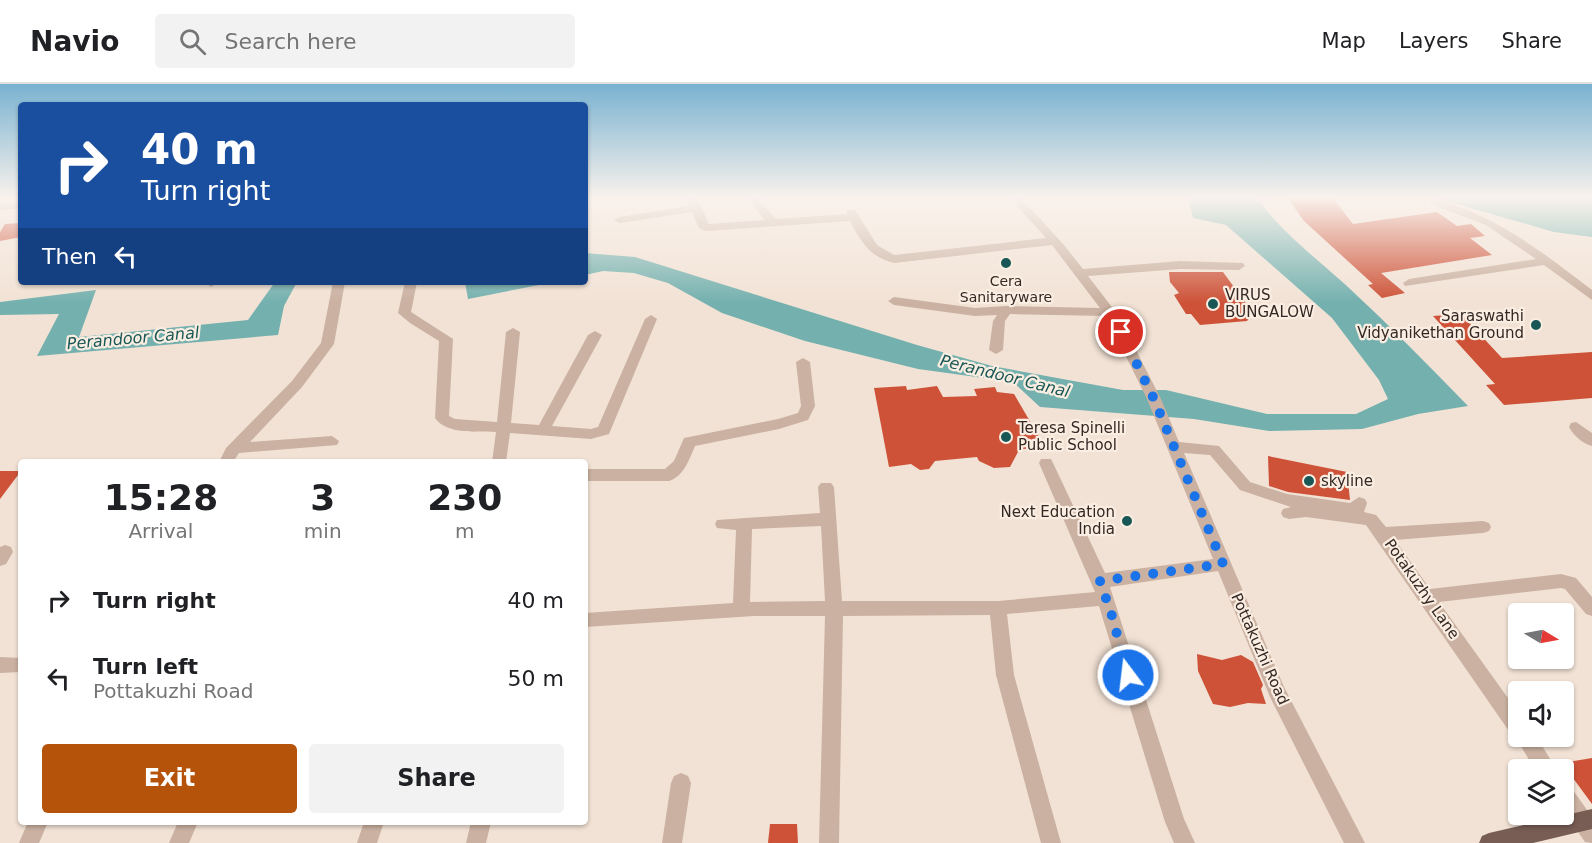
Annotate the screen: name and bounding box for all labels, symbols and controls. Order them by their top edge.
search box [155,14,575,68]
text: Navio [30,25,119,58]
icon: search [176,25,209,58]
text: Search here [224,29,357,54]
text: Map [1322,29,1366,53]
text: Layers [1399,29,1468,53]
text: Share [1501,29,1562,53]
text: 40 m [141,125,258,174]
icon: right [42,126,120,204]
text: Turn right [141,175,270,206]
icon: left [109,240,142,273]
text: Then [42,244,97,269]
marker: Cera Sanitaryware [999,256,1013,270]
place label: Cera Sanitaryware [960,273,1052,305]
place label: VIRUS BUNGALOW [1225,286,1314,321]
marker: VIRUS BUNGALOW [1206,297,1220,311]
pin [1095,306,1146,357]
place label: Saraswathi Vidyanikethan Ground [1357,307,1524,342]
icon: arrive [1104,315,1137,348]
marker: Saraswathi Vidyanikethan Ground [1529,318,1543,332]
water label: Perandoor Canal [66,323,201,353]
water label: Perandoor Canal [938,351,1072,401]
place label: Teresa Spinelli Public School [1017,419,1125,454]
marker: Teresa Spinelli Public School [999,430,1013,444]
place label: skyline [1321,472,1373,490]
marker: skyline [1302,474,1316,488]
text: 15:28 [104,477,218,518]
text: 3 [310,477,335,518]
text: 230 [427,477,502,518]
place label: Next Education India [1001,503,1115,538]
marker: Next Education India [1120,514,1134,528]
text: Arrival [128,519,193,543]
text: min [304,519,342,543]
text: m [455,519,475,543]
street label: Potakuzhy Lane [1381,536,1463,642]
icon: right [42,584,75,617]
text: Turn right [93,588,216,613]
text: 40 m [508,588,564,613]
street label: Pottakuzhi Road [1227,590,1293,708]
north arrow [1508,603,1574,669]
map controls [1508,603,1574,825]
position arrow [1096,643,1160,707]
text: Turn left [93,654,198,679]
icon: left [42,662,75,695]
text: 50 m [508,666,564,691]
text: Pottakuzhi Road [93,679,253,703]
button: sound [1508,681,1574,747]
button: Exit [42,744,297,813]
button: Share [309,744,564,813]
button: layers [1508,759,1574,825]

